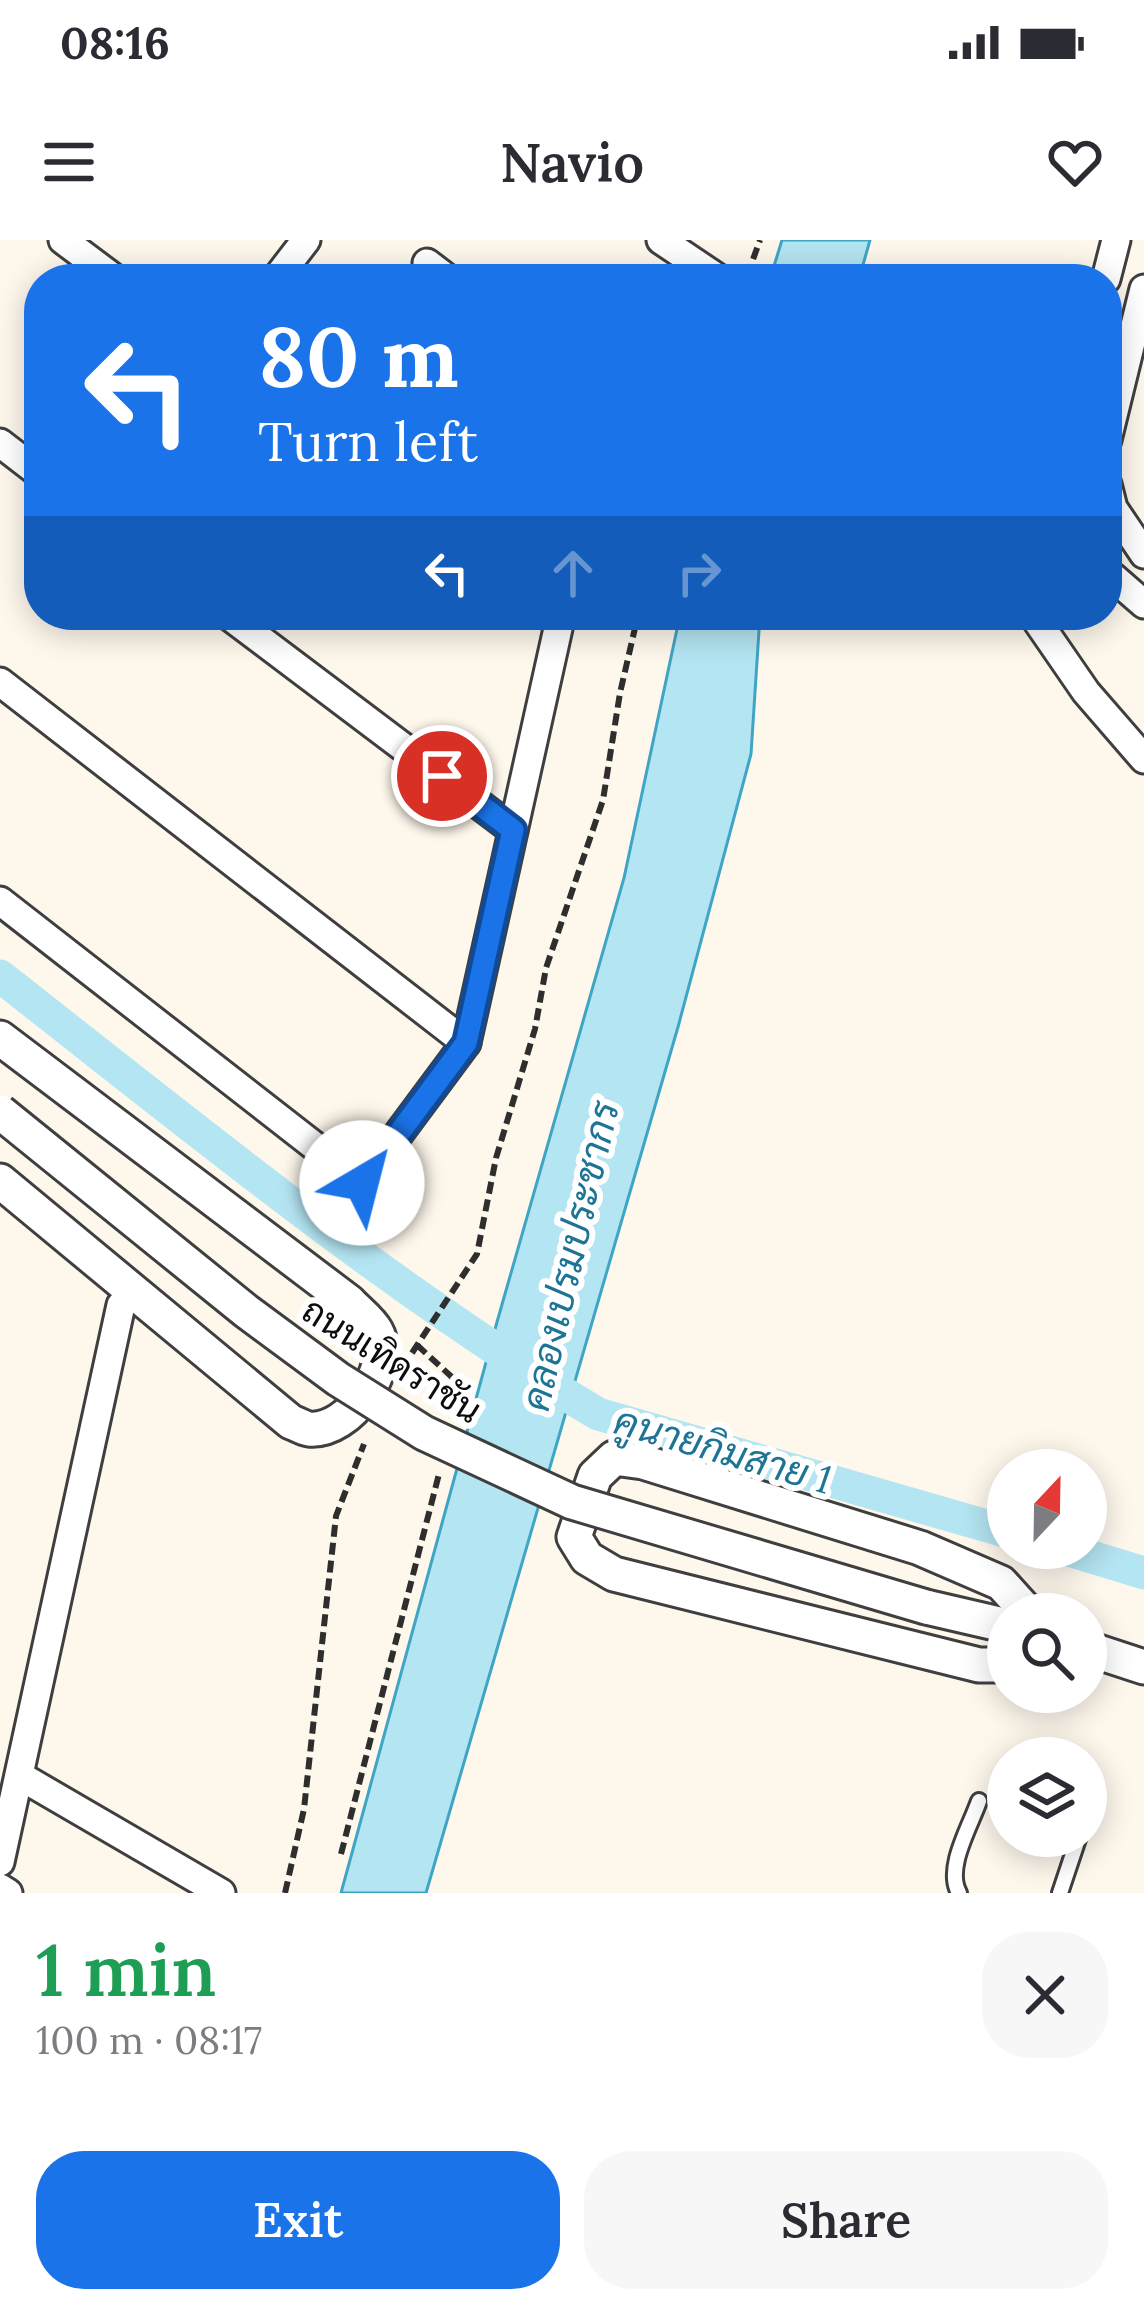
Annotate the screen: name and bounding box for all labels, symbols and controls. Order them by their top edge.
text: 08:16 [60,14,170,71]
text: Navio [500,128,644,197]
icon: menu [36,129,102,195]
icon: heart [1042,129,1108,195]
text: 80 m [258,302,459,410]
icon: left [60,312,216,468]
text: Turn left [258,407,478,476]
icon: left [414,540,480,606]
icon: ahead [540,540,606,606]
icon: right [666,540,732,606]
pin [391,725,493,827]
icon: arrive [409,743,475,809]
water label: คลองเปรมประชากร [510,1095,630,1416]
position arrow [299,1120,425,1246]
street label: ถนนเทิดราชัน [294,1287,490,1433]
water label: คูนายกิมสาย 1 [608,1395,838,1507]
north arrow [987,1449,1107,1569]
map controls [987,1449,1107,1857]
button: search [987,1593,1107,1713]
button: layers [987,1737,1107,1857]
text: 1 min [36,1924,216,2016]
button: close [982,1932,1108,2058]
text: 100 m · 08:17 [36,2015,262,2065]
button: Exit [36,2151,560,2289]
button: Share [584,2151,1108,2289]

